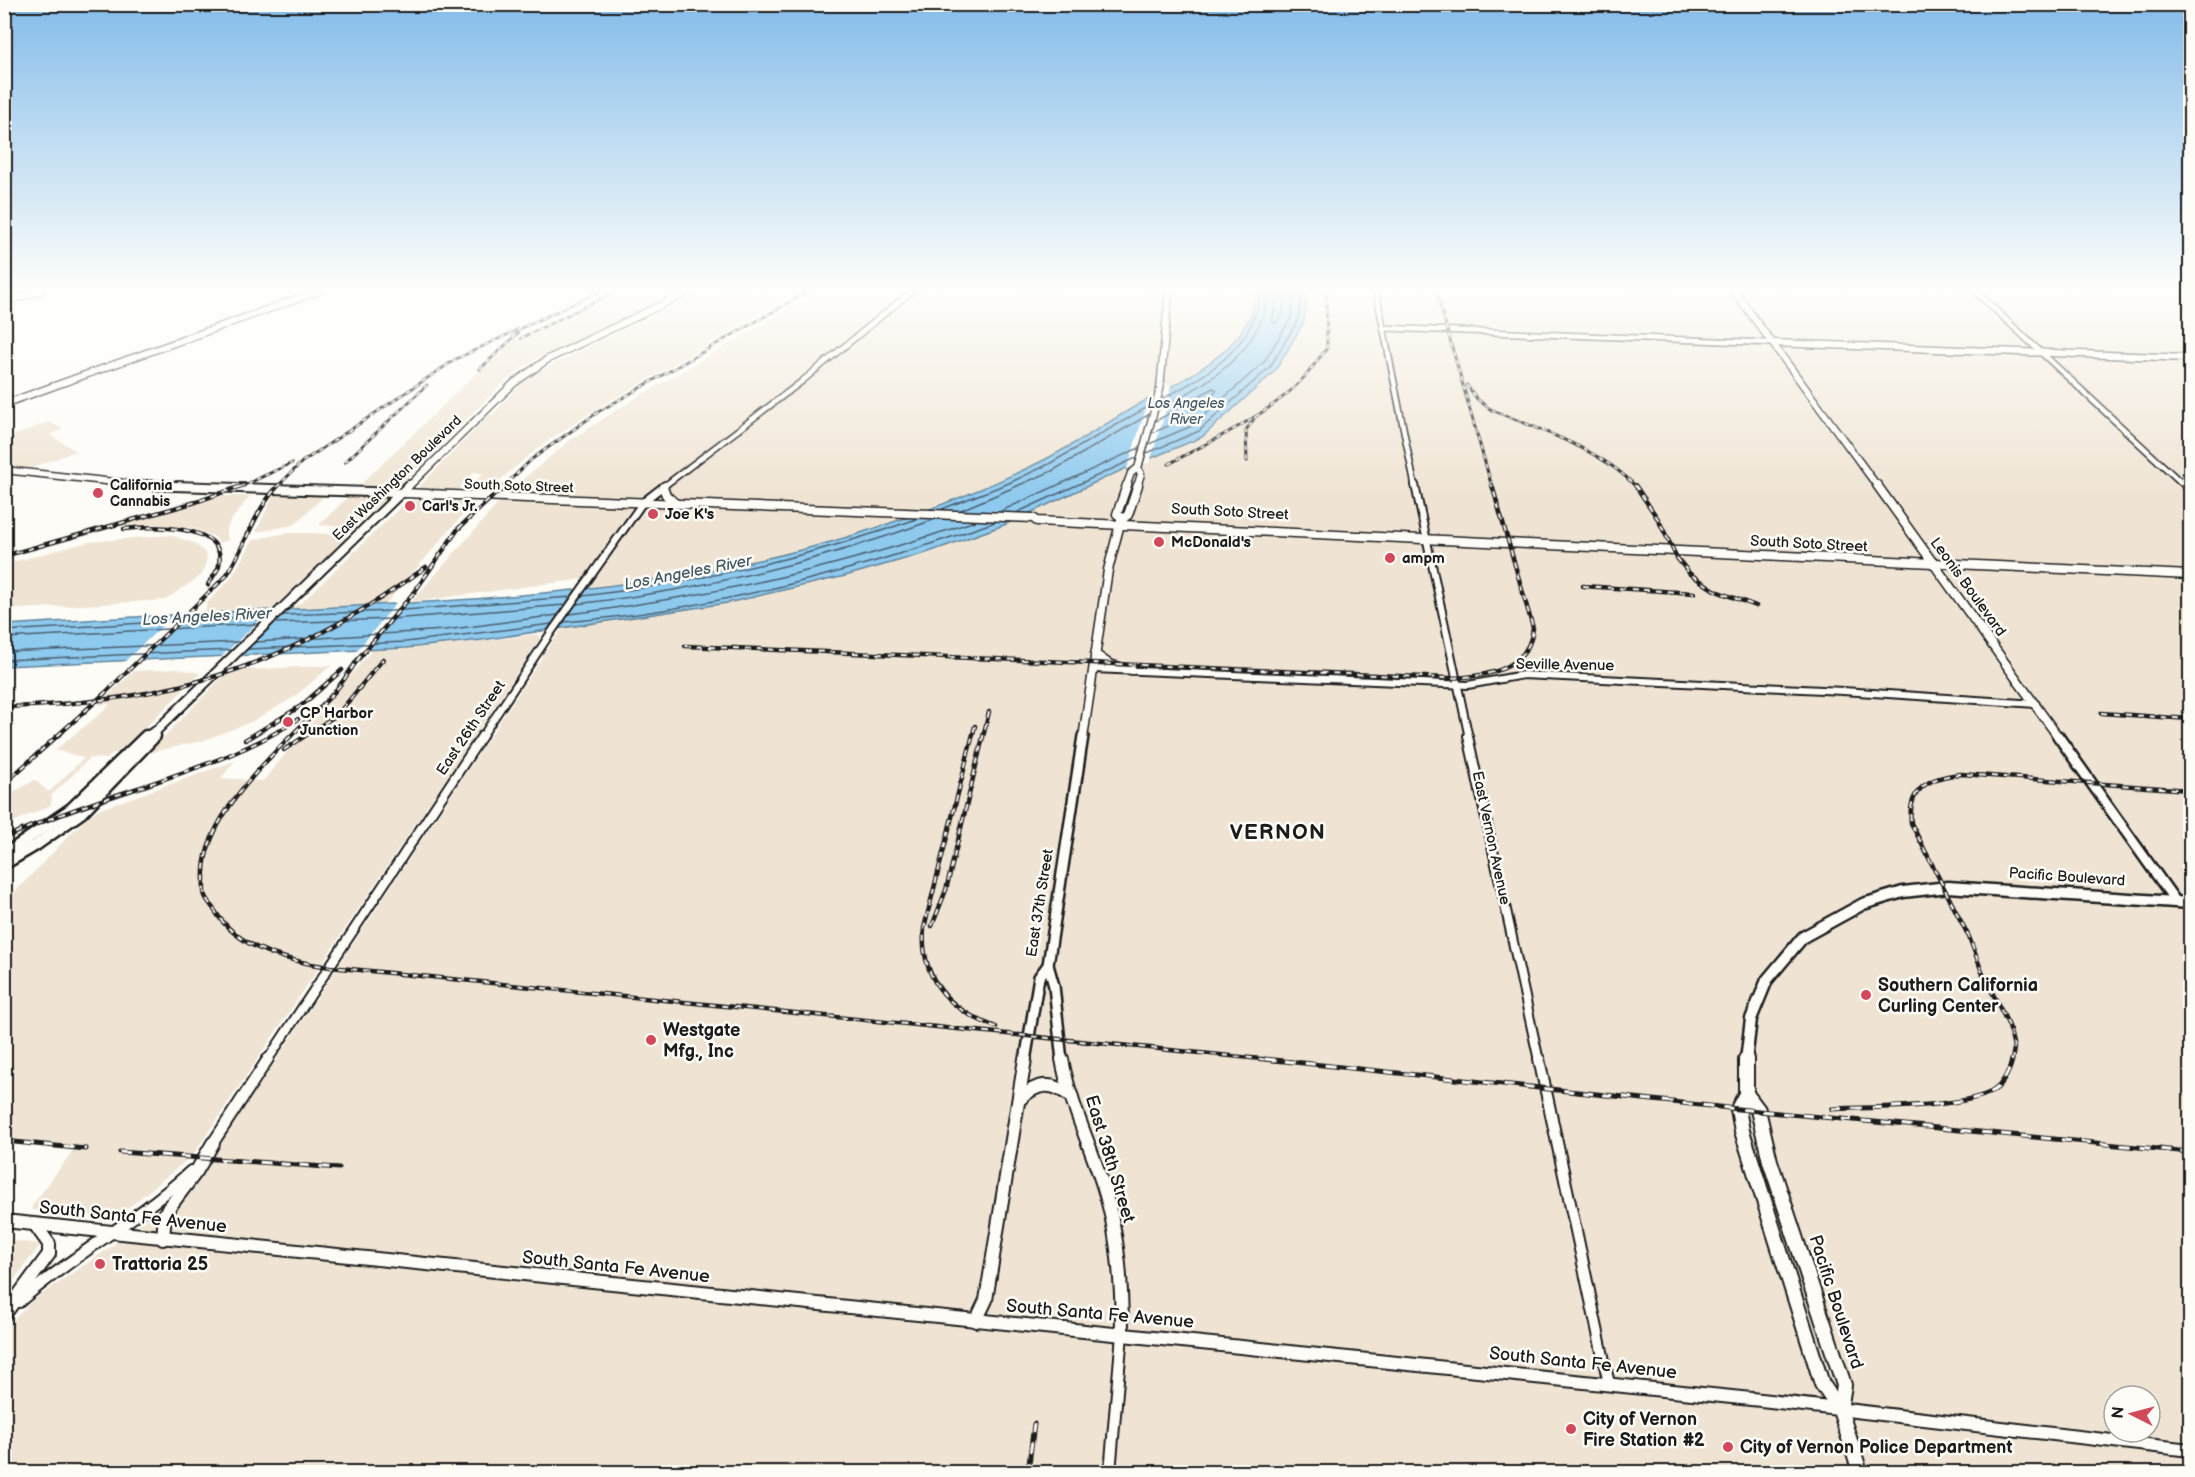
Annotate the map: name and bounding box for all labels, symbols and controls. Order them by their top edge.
water label: Los Angeles River [1147,395,1225,428]
street label: East Washington Boulevard [329,412,465,544]
street label: South Soto Street [464,476,575,496]
place label: California Cannabis [110,477,173,510]
marker: California Cannabis [91,486,105,500]
place label: Carl's Jr. [422,498,477,515]
marker: Carl's Jr. [403,499,417,513]
street label: South Soto Street [1171,499,1290,525]
place label: Joe K's [665,505,714,524]
marker: Joe K's [646,507,660,521]
street label: South Soto Street [1750,531,1869,557]
place label: McDonald's [1171,533,1251,552]
street label: Leonis Boulevard [1926,534,2010,640]
marker: McDonald's [1152,535,1166,549]
place label: ampm [1402,549,1445,568]
water label: Los Angeles River [623,551,755,595]
marker: ampm [1383,551,1397,565]
water label: Los Angeles River [142,604,273,630]
street label: Seville Avenue [1516,655,1614,675]
street label: East 26th Street [432,677,510,779]
place label: CP Harbor Junction [300,704,374,740]
marker: CP Harbor Junction [281,715,295,729]
street label: East Vernon Avenue [1468,769,1514,907]
district label: VERNON [1230,820,1326,845]
street label: East 37th Street [1022,847,1058,958]
street label: Pacific Boulevard [2008,863,2126,891]
place label: Southern California Curling Center [1878,975,2038,1017]
marker: Southern California Curling Center [1859,988,1873,1002]
place label: Westgate Mfg., Inc [663,1020,740,1062]
marker: Westgate Mfg., Inc [644,1033,658,1047]
street label: East 38th Street [1081,1093,1140,1226]
street label: South Santa Fe Avenue [38,1197,228,1237]
street label: Pacific Boulevard [1804,1232,1868,1372]
street label: South Santa Fe Avenue [521,1247,711,1287]
place label: Trattoria 25 [112,1254,208,1275]
marker: Trattoria 25 [93,1257,107,1271]
street label: South Santa Fe Avenue [1005,1295,1195,1333]
street label: South Santa Fe Avenue [1488,1343,1678,1383]
north arrow [2102,1384,2162,1444]
text: N [2108,1406,2129,1420]
place label: City of Vernon Fire Station #2 [1583,1409,1705,1451]
marker: City of Vernon Fire Station #2 [1564,1422,1578,1436]
place label: City of Vernon Police Department [1740,1437,2012,1458]
marker: City of Vernon Police Department [1721,1440,1735,1454]

